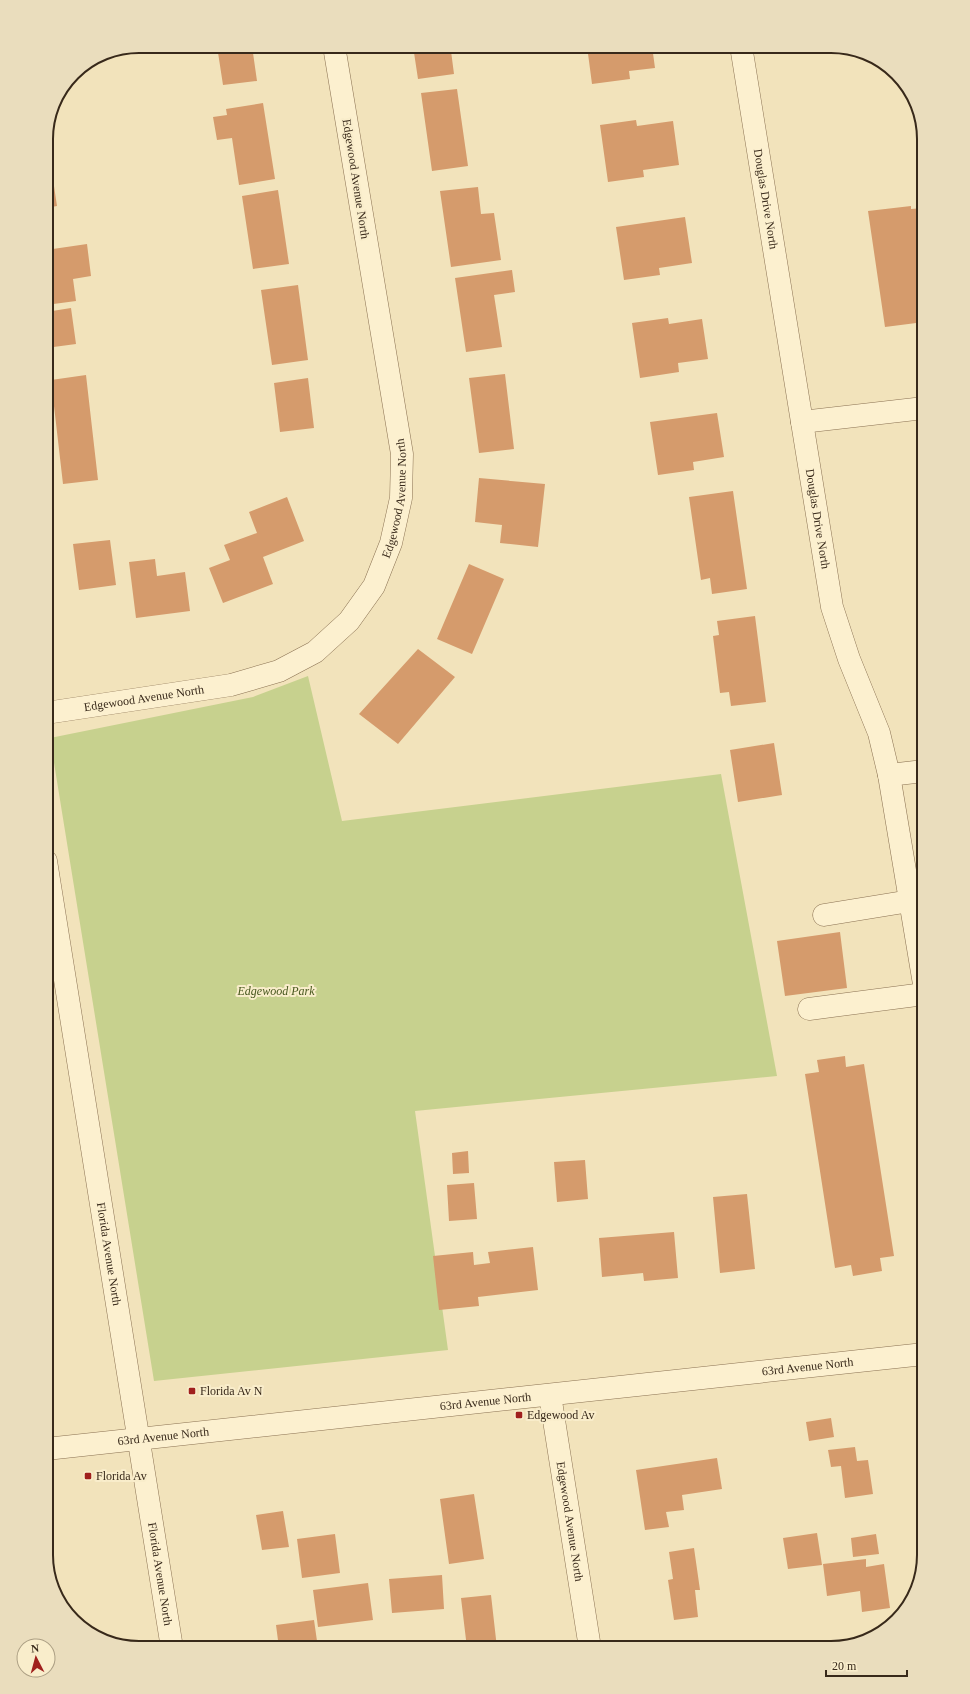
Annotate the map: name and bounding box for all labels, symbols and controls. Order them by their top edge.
street label: Edgewood Avenue North [340,118,372,240]
street label: Douglas Drive North [751,148,781,250]
street label: Edgewood Avenue North [379,438,409,560]
street label: Douglas Drive North [803,468,833,570]
street label: Edgewood Avenue North [83,682,205,714]
park label: Edgewood Park [237,984,315,998]
street label: Florida Avenue North [94,1201,124,1307]
street label: 63rd Avenue North [761,1355,854,1378]
place label: Florida Av N [200,1384,263,1398]
marker: Florida Av N [187,1386,197,1396]
street label: 63rd Avenue North [439,1390,532,1413]
place label: Edgewood Av [527,1408,594,1422]
marker: Edgewood Av [514,1410,524,1420]
street label: 63rd Avenue North [117,1424,210,1448]
street label: Edgewood Avenue North [554,1461,586,1582]
place label: Florida Av [96,1469,147,1483]
marker: Florida Av [83,1471,93,1481]
street label: Florida Avenue North [145,1521,175,1627]
north arrow [16,1638,56,1678]
text: N [30,1642,40,1654]
scale bar [826,1652,907,1678]
text: 20 m [832,1659,857,1673]

